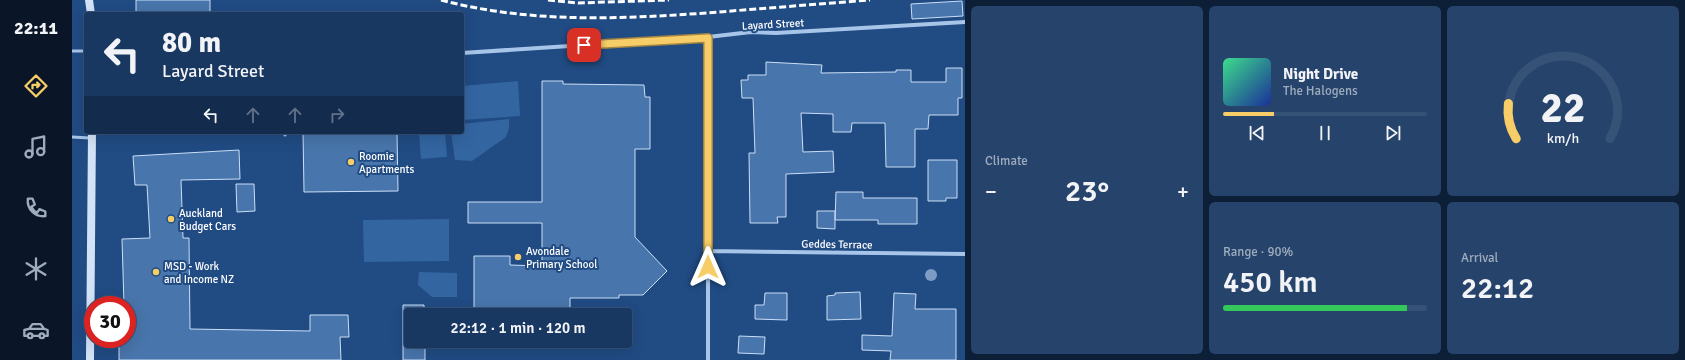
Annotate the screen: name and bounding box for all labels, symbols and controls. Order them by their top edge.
street label: Layard Street [741,16,805,33]
text: 22:11 [14,17,58,39]
text: 80 m [162,26,221,60]
icon: left [96,28,148,80]
pin [567,28,601,62]
icon: arrive [573,34,595,56]
text: Layard Street [162,60,264,82]
text: Night Drive [1283,65,1358,83]
icon: directions [22,72,50,100]
text: The Halogens [1283,83,1358,99]
text: 22 [1541,83,1585,134]
icon: left [200,104,222,126]
icon: ahead [242,104,264,126]
icon: ahead [284,104,306,126]
icon: right [326,104,348,126]
icon: previous [1246,122,1268,144]
icon: pause [1314,122,1336,144]
icon: next [1382,122,1404,144]
text: km/h [1547,129,1579,146]
icon: music [22,133,50,161]
place label: Roomie Apartments [359,150,414,176]
text: Climate [985,153,1028,169]
marker: Roomie Apartments [346,157,356,167]
text: 23° [1065,173,1109,210]
text: − [985,178,997,205]
text: + [1177,178,1189,205]
icon: phone [22,194,50,222]
place label: Auckland Budget Cars [179,207,236,233]
marker: Auckland Budget Cars [166,214,176,224]
street label: Geddes Terrace [801,237,873,252]
text: Range · 90% [1223,244,1293,260]
place label: Avondale Primary School [526,245,597,271]
position arrow [687,246,729,288]
text: Arrival [1461,250,1498,266]
marker: Avondale Primary School [513,252,523,262]
icon: climate [22,255,50,283]
place label: MSD - Work and Income NZ [164,260,234,286]
text: 450 km [1223,264,1318,301]
marker: MSD - Work and Income NZ [151,267,161,277]
text: 22:12 [1461,270,1534,307]
speed limit sign: 30 [84,296,136,348]
icon: car [22,316,50,344]
text: 22:12 · 1 min · 120 m [451,319,585,337]

